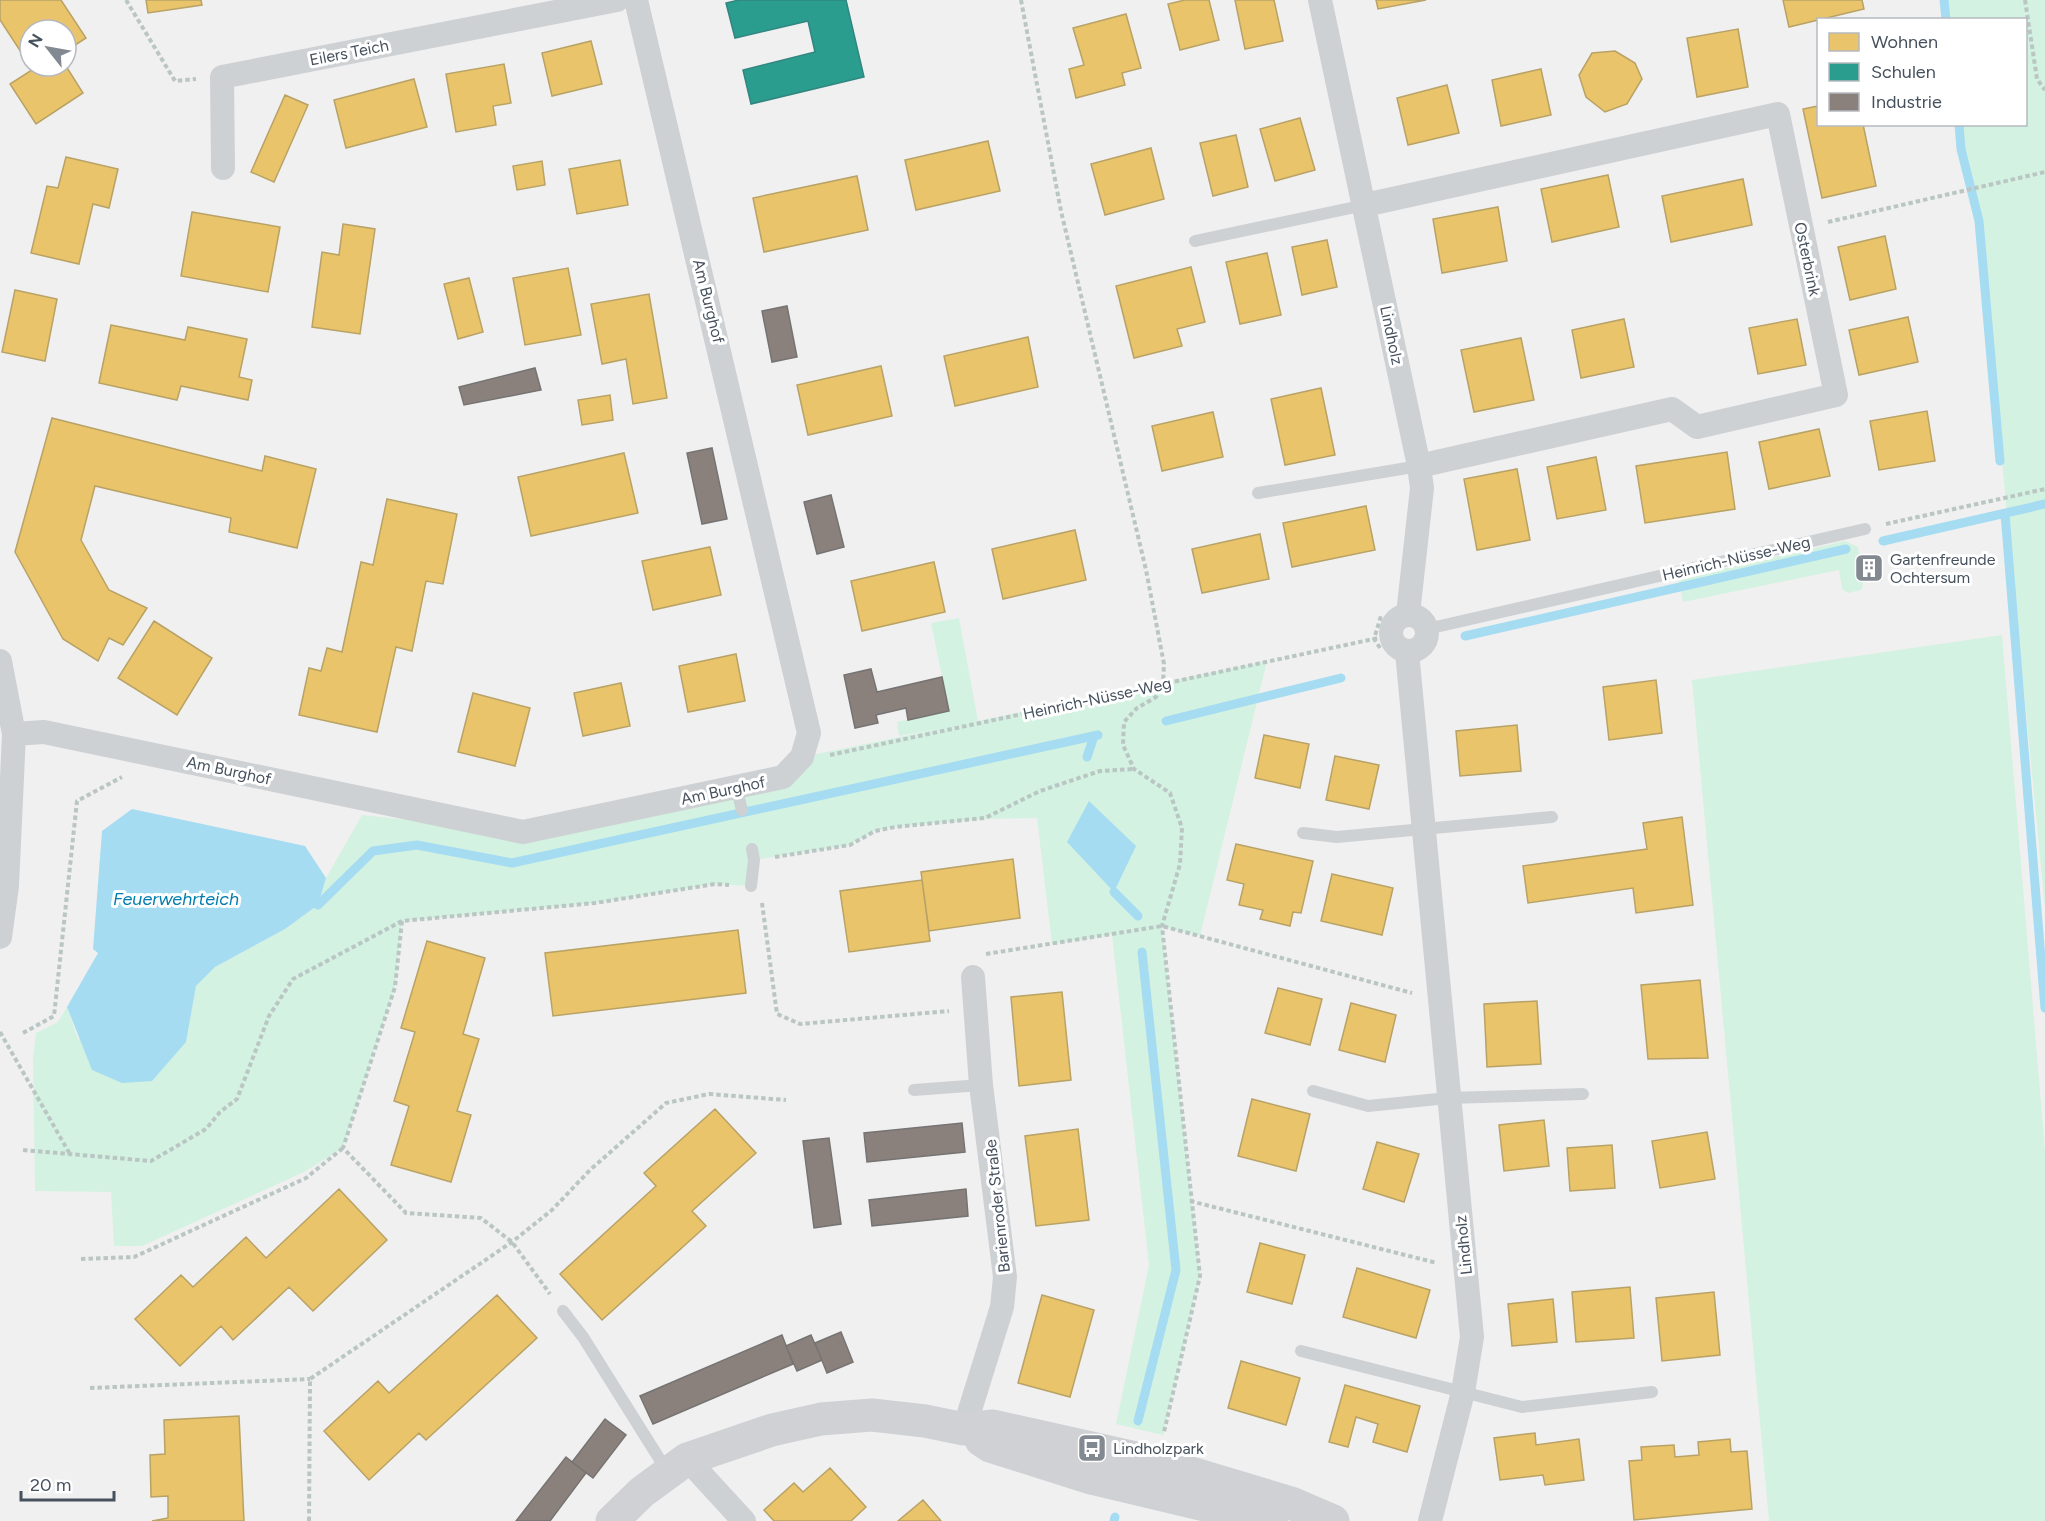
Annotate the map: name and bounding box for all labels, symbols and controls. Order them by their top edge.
north arrow [18,18,78,78]
legend [1817,18,2027,126]
text: N [24,30,47,51]
text: Wohnen [1871,31,1938,53]
street label: Eilers Teich [308,36,390,69]
text: Schulen [1871,61,1936,83]
text: Industrie [1871,91,1942,113]
street label: Osterbrink [1790,220,1825,298]
street label: Am Burghof [689,257,728,345]
street label: Lindholz [1376,304,1407,367]
street label: Heinrich-Nüsse-Weg [1660,532,1812,585]
place label: Gartenfreunde Ochtersum [1890,550,1996,587]
building icon: Gartenfreunde Ochtersum [1853,552,1885,584]
street label: Heinrich-Nüsse-Weg [1021,673,1173,724]
street label: Am Burghof [185,752,273,789]
street label: Am Burghof [679,772,767,809]
water label: Feuerwehrteich [113,888,239,910]
street label: Barienroder Straße [981,1138,1014,1274]
street label: Lindholz [1451,1214,1476,1276]
bus stop icon: Lindholzpark [1076,1432,1108,1464]
place label: Lindholzpark [1113,1439,1204,1458]
scale bar [21,1464,114,1502]
text: 20 m [30,1474,71,1496]

